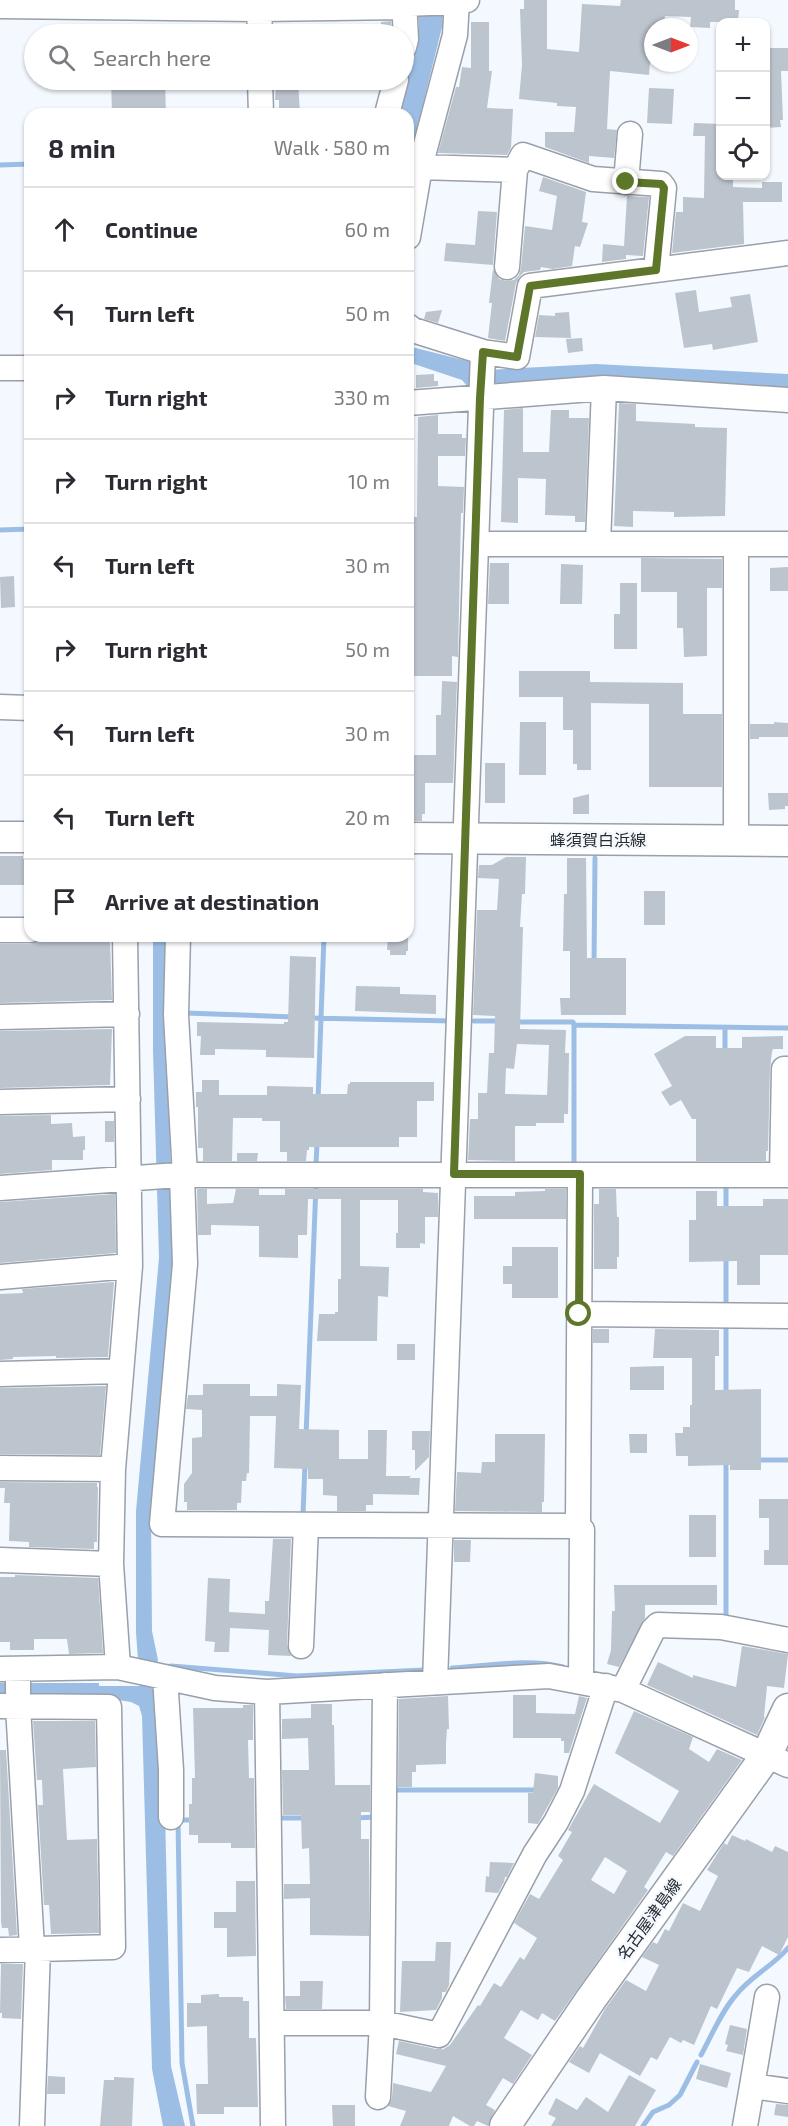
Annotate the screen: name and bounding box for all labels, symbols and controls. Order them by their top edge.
north arrow [644,18,698,72]
map controls [716,18,770,180]
button: + [716,18,770,72]
search box [24,24,414,90]
icon: search [45,41,78,74]
text: Search here [93,44,211,70]
button: − [716,72,770,126]
button: locate [716,126,770,180]
text: 8 min [48,132,116,163]
text: Walk · 580 m [274,135,390,159]
route end [612,168,638,194]
icon: ahead [48,213,81,246]
text: Continue [105,216,198,242]
text: 60 m [345,217,390,241]
icon: left [48,297,81,330]
text: Turn left [105,300,194,326]
text: 50 m [345,301,390,325]
icon: right [48,381,81,414]
text: Turn right [105,384,207,410]
text: 330 m [334,385,390,409]
icon: right [48,465,81,498]
text: Turn right [105,468,207,494]
text: 10 m [348,469,390,493]
icon: left [48,549,81,582]
text: Turn left [105,552,194,578]
text: 30 m [345,553,390,577]
icon: right [48,633,81,666]
text: Turn right [105,636,207,662]
text: 50 m [345,637,390,661]
icon: left [48,717,81,750]
text: Turn left [105,720,194,746]
text: 30 m [345,721,390,745]
icon: left [48,801,81,834]
text: Turn left [105,804,194,830]
text: 20 m [345,805,390,829]
street label: 蜂須賀白浜線 [550,830,646,849]
icon: arrive [48,885,81,918]
text: Arrive at destination [105,888,319,914]
route start [565,1300,591,1326]
street label: 名古屋津島線 [613,1874,684,1963]

